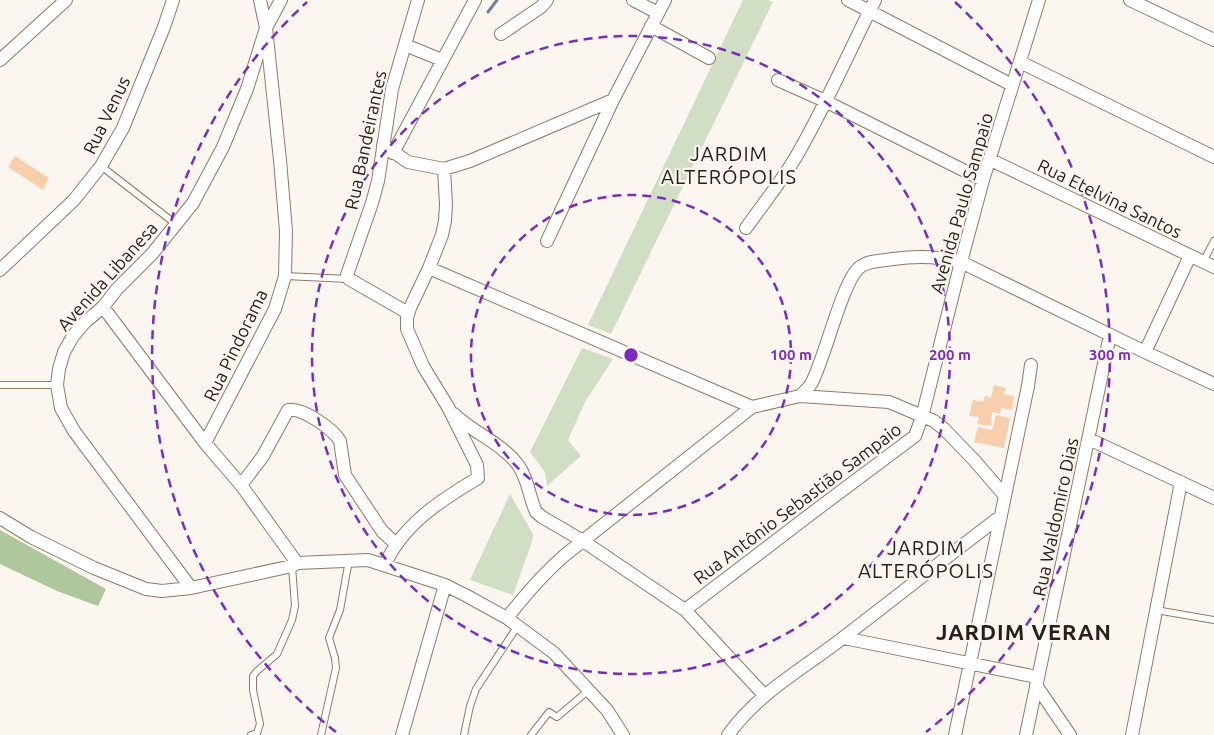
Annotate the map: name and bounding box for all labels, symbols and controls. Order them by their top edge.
street label: Rua Bandeirantes [340,68,390,211]
street label: Rua Venus [79,73,133,157]
street label: Avenida Paulo Sampaio [926,110,996,296]
district label: JARDIM ALTERÓPOLIS [661,142,797,188]
street label: Rua Etelvina Santos [1035,154,1185,242]
street label: Avenida Libanesa [53,218,161,334]
street label: Rua Pindorama [199,286,271,404]
centre of rings [622,346,640,364]
text: 100 m [770,346,812,363]
text: 200 m [929,346,971,363]
text: 300 m [1089,346,1131,363]
street label: Rua Antônio Sebastião Sampaio [689,418,905,588]
street label: Rua Waldomiro Dias [1028,436,1082,598]
district label: JARDIM ALTERÓPOLIS [858,536,994,582]
district label: JARDIM VERAN [936,619,1112,644]

